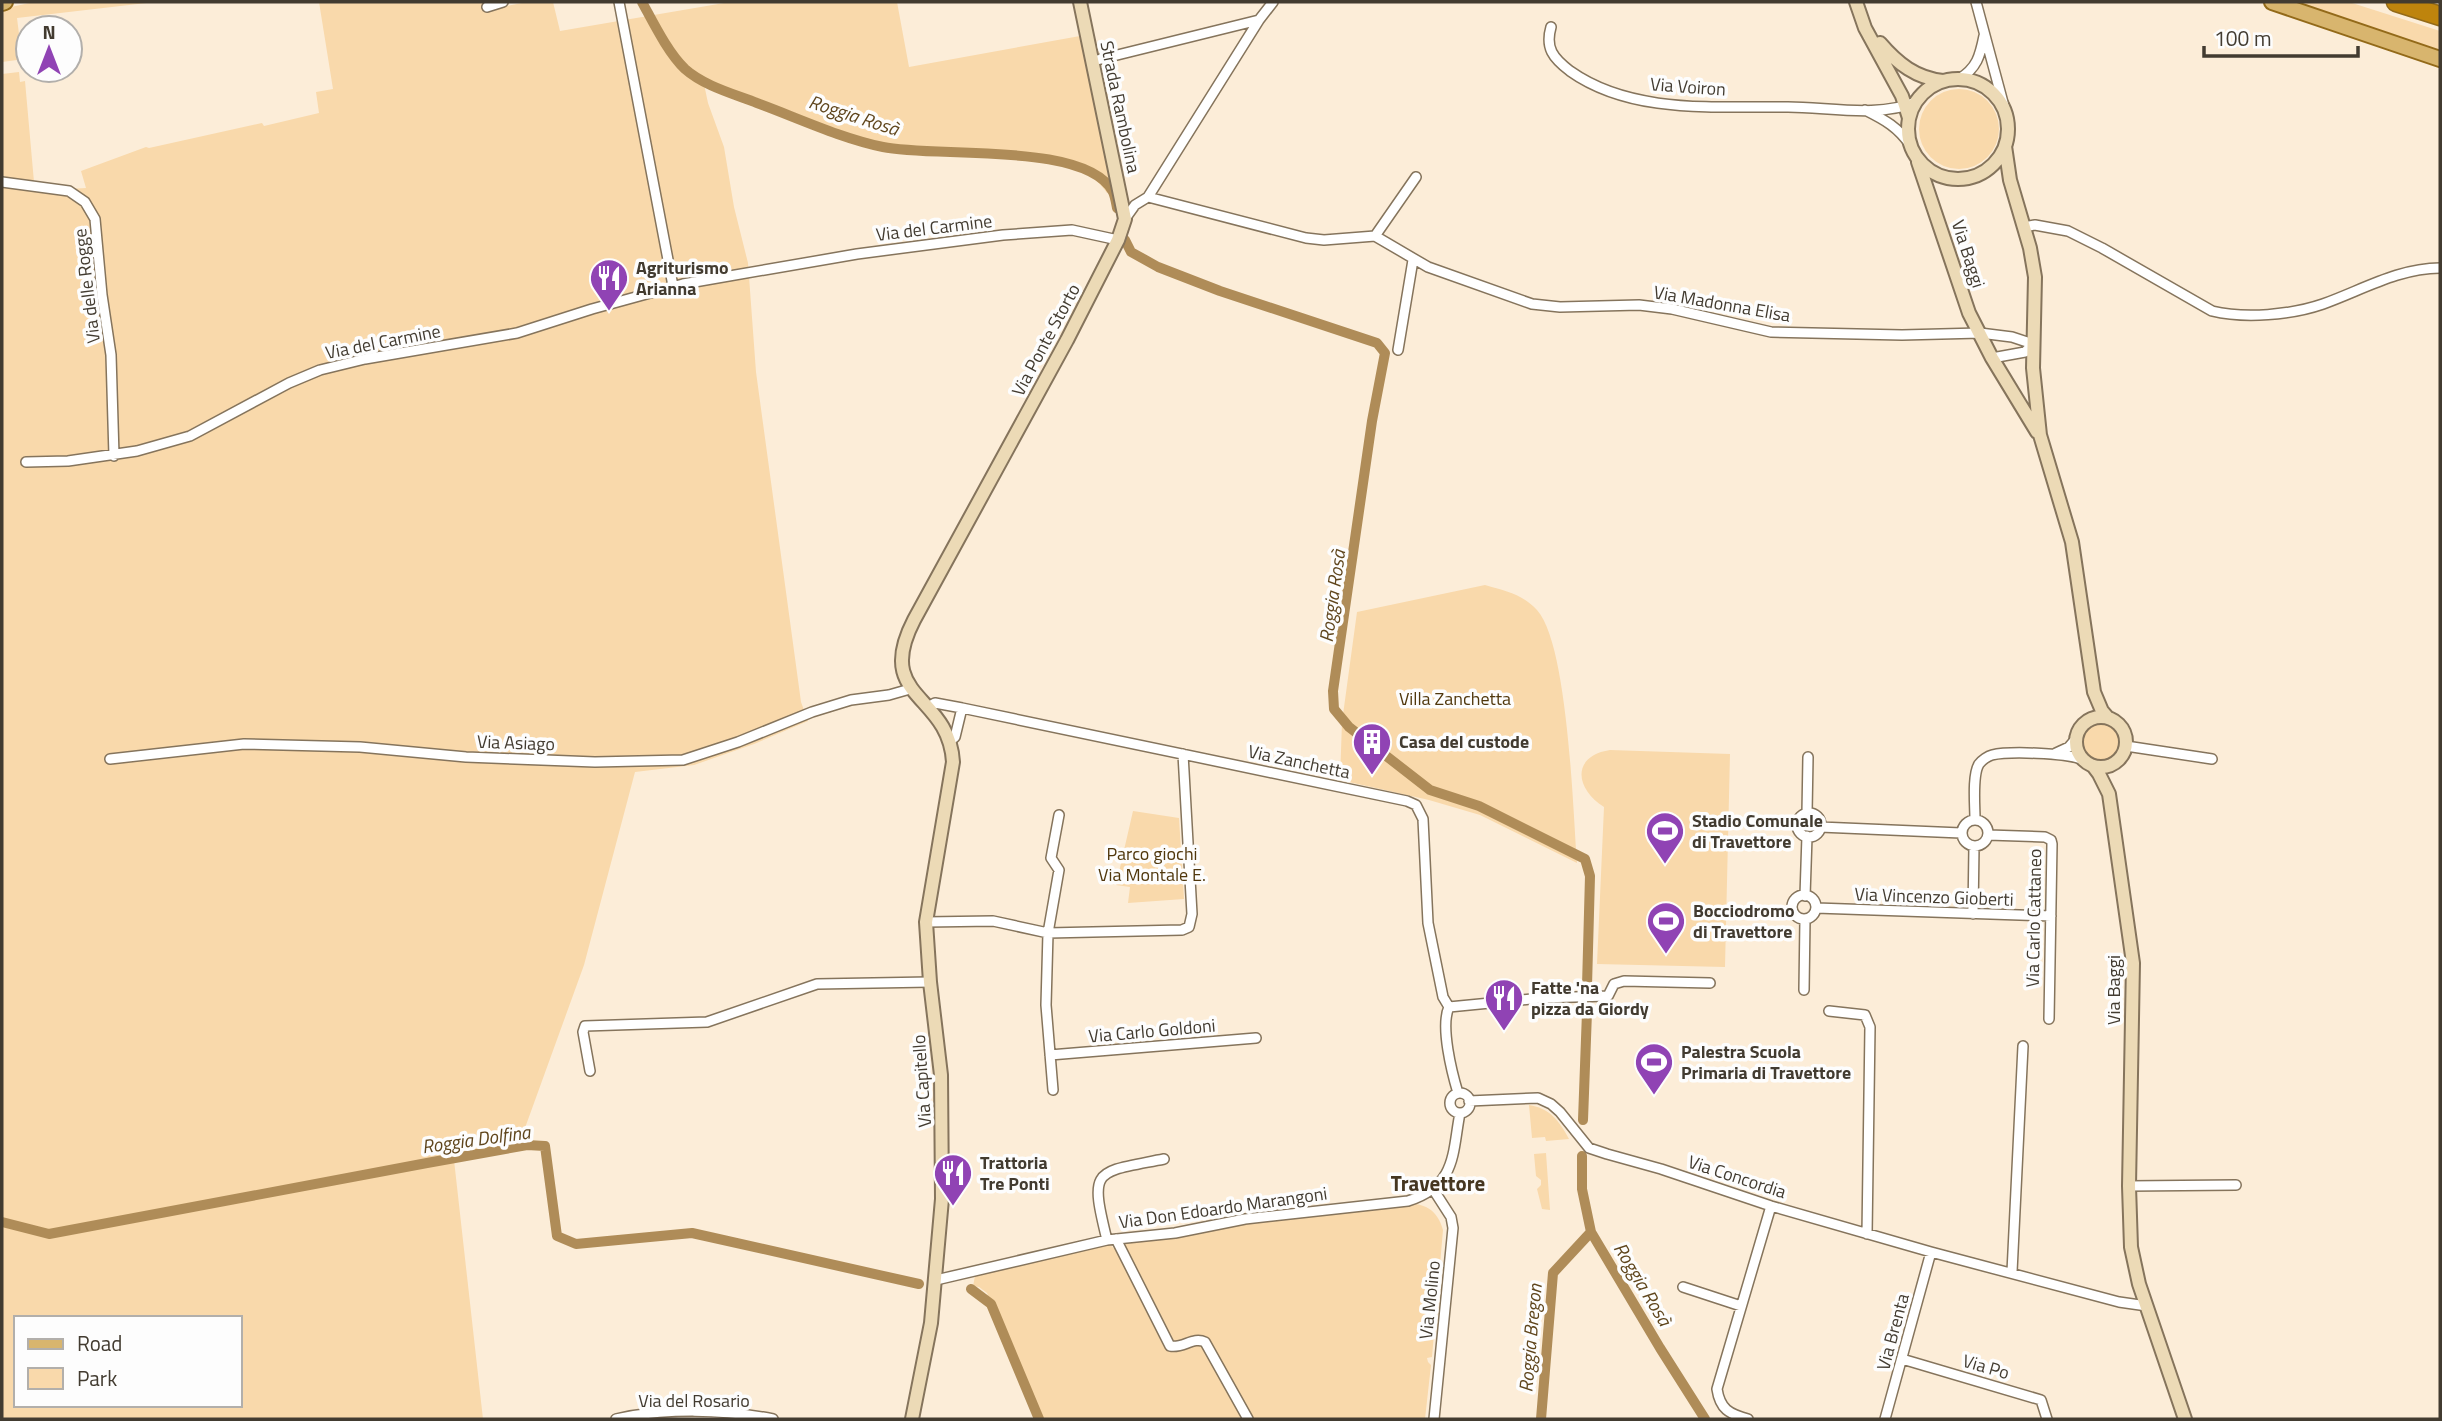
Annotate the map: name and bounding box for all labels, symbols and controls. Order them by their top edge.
north arrow [14,14,84,84]
scale bar [2204,14,2358,58]
text: N [42,17,56,46]
text: 100 m [2214,22,2271,54]
street label: Strada Rambolina [1093,38,1148,176]
street label: Via Voiron [1649,70,1727,103]
water label: Roggia Rosà [805,86,904,143]
street label: Via del Carmine [874,207,994,248]
street label: Via Baggi [1945,216,1992,291]
street label: Via delle Rogge [66,227,107,345]
place label: Agriturismo Arianna [636,254,729,302]
restaurant icon: Agriturismo Arianna [588,257,630,312]
street label: Via Madonna Elisa [1652,278,1793,329]
street label: Via Ponte Storto [1005,279,1087,401]
street label: Via del Carmine [323,317,443,366]
water label: Roggia Rosà [1311,546,1353,644]
park label: Villa Zanchetta [1399,685,1511,712]
building icon: Casa del custode [1351,721,1393,776]
street label: Via Asiago [476,728,556,757]
place label: Casa del custode [1399,728,1529,755]
street label: Via Zanchetta [1245,738,1353,786]
place label: Stadio Comunale di Travettore [1692,807,1823,855]
sports icon: Stadio Comunale di Travettore [1644,810,1686,865]
park label: Parco giochi Via Montale E. [1098,840,1206,888]
street label: Via Carlo Cattaneo [2019,848,2048,988]
street label: Via Vincenzo Gioberti [1854,880,2014,913]
place label: Bocciodromo di Travettore [1693,897,1795,945]
sports icon: Bocciodromo di Travettore [1645,900,1687,955]
street label: Via Baggi [2100,955,2127,1025]
place label: Fatte 'na pizza da Giordy [1531,974,1649,1022]
restaurant icon: Fatte 'na pizza da Giordy [1483,977,1525,1032]
street label: Via Carlo Goldoni [1087,1011,1217,1050]
street label: Via Capitello [905,1034,938,1128]
place label: Palestra Scuola Primaria di Travettore [1681,1038,1851,1086]
sports icon: Palestra Scuola Primaria di Travettore [1633,1041,1675,1096]
water label: Roggia Dolfina [420,1116,533,1160]
street label: Via Concordia [1685,1148,1790,1205]
place label: Trattoria Tre Ponti [980,1149,1050,1197]
restaurant icon: Trattoria Tre Ponti [932,1152,974,1207]
district label: Travettore [1391,1167,1485,1199]
street label: Via Don Edoardo Marangoni [1117,1179,1329,1236]
water label: Roggia Rosà [1607,1236,1681,1332]
street label: Via Molino [1412,1259,1447,1341]
water label: Roggia Bregon [1510,1282,1549,1393]
street label: Via Brenta [1869,1290,1916,1373]
legend [14,1316,242,1407]
text: Road [77,1327,122,1359]
street label: Via Po [1960,1347,2013,1386]
text: Park [77,1362,117,1394]
street label: Via del Rosario [638,1387,750,1414]

